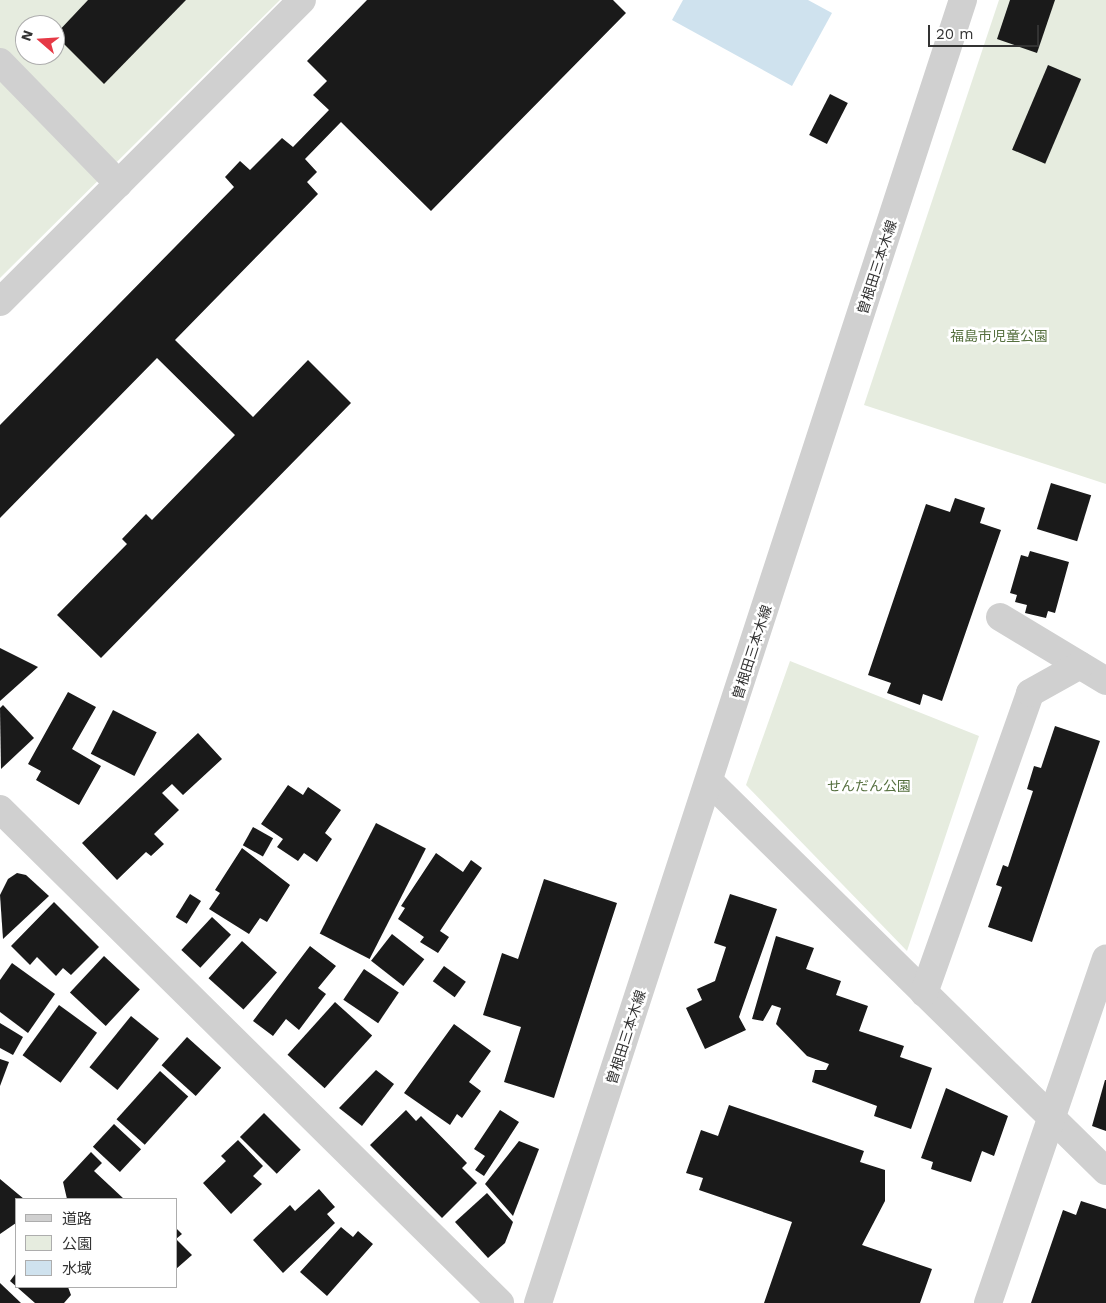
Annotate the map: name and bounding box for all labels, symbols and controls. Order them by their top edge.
north arrow [15,15,65,65]
scale bar [931,15,1042,47]
text: 20 m [936,25,974,43]
text: N [18,28,36,43]
street label: 曽根田三本木線 [854,218,900,316]
park label: 福島市児童公園 [950,328,1048,344]
street label: 曽根田三本木線 [729,603,775,701]
park label: せんだん公園 [827,778,911,794]
street label: 曽根田三本木線 [603,988,649,1086]
legend [15,1198,178,1288]
text: 道路 [62,1210,92,1228]
text: 公園 [62,1235,92,1253]
text: 水域 [62,1260,92,1278]

